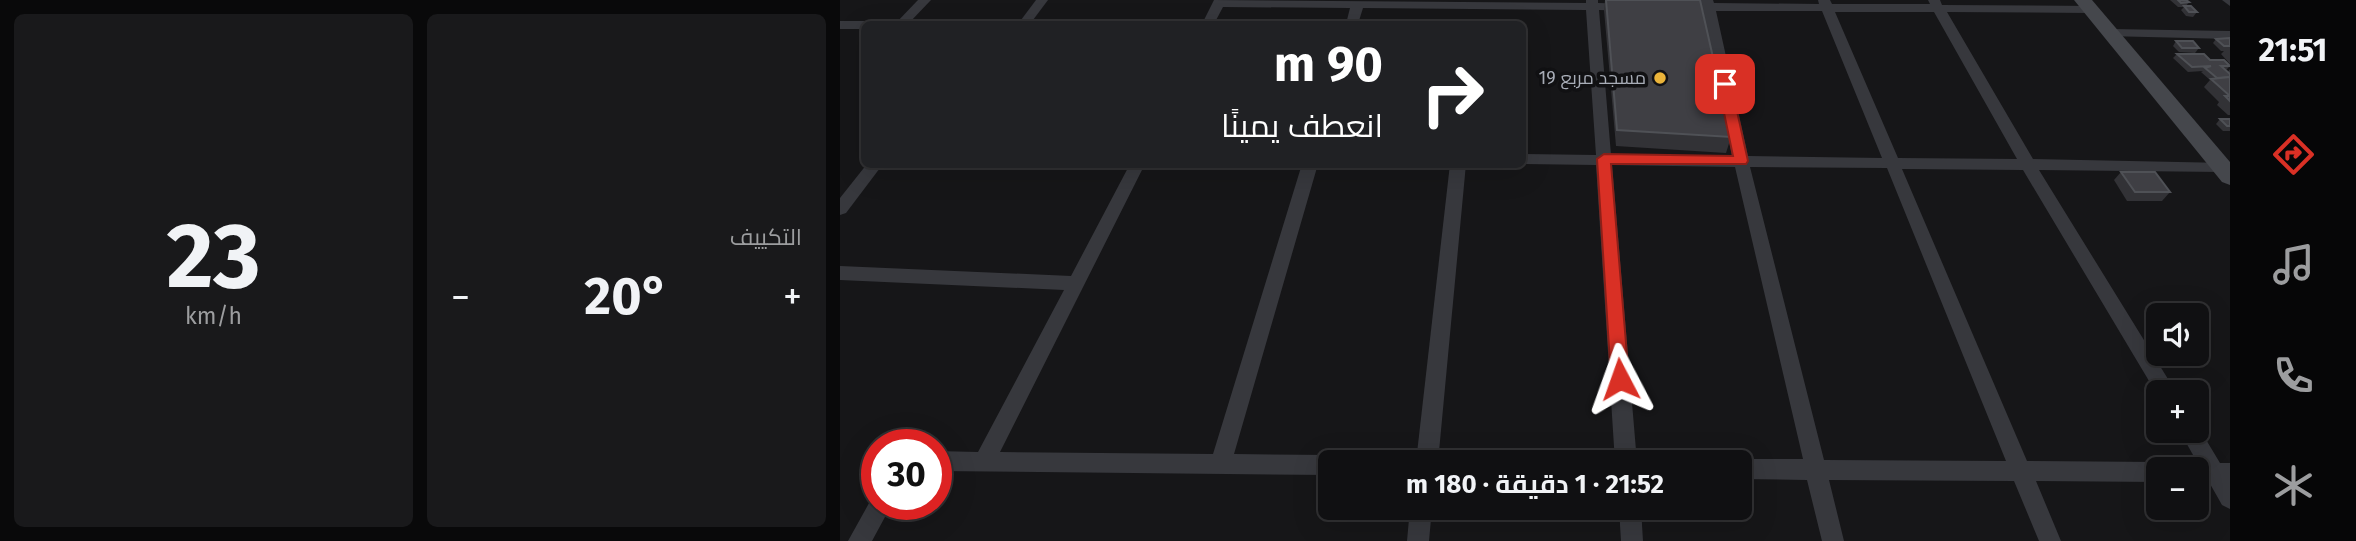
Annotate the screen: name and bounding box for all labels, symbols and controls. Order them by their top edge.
text: 21:51 [2259,31,2327,69]
text: 90 m [1274,35,1383,94]
icon: right [1407,49,1498,140]
pin [1695,54,1755,114]
icon: arrive [1706,65,1744,103]
place label: مسجد مربع 19 [1539,67,1646,90]
marker: مسجد مربع 19 [1652,70,1668,86]
text: انعطف يمينًا [1221,107,1383,145]
icon: directions [2269,130,2318,179]
text: 23 [167,202,260,311]
text: التكييف [730,223,802,251]
icon: music [2269,240,2318,289]
text: 20° [584,265,669,328]
text: − [451,274,470,320]
text: + [783,274,802,320]
text: km/h [185,302,242,330]
map controls [2146,303,2209,520]
button: sound [2146,303,2209,366]
position arrow [1583,342,1657,416]
icon: phone [2269,351,2318,400]
button: + [2146,380,2209,443]
speed limit sign: 30 [861,429,952,520]
button: − [2146,457,2209,520]
icon: climate [2269,461,2318,510]
text: 21:52 · 1 دقيقة · 180 m [1406,469,1664,500]

